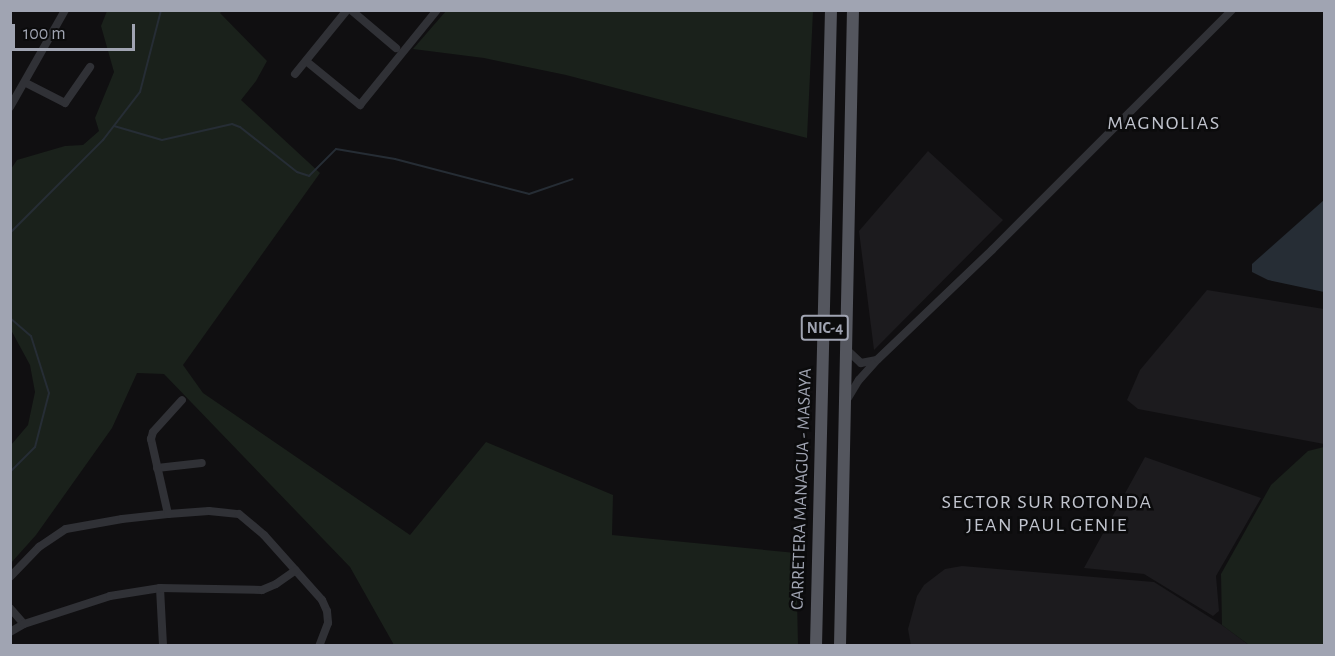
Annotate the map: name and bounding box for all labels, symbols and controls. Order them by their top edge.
scale bar [15,12,138,50]
text: 100 m [23,25,66,43]
district label: MAGNOLIAS [1107,111,1221,135]
road number: NIC-4 [800,315,850,341]
street label: CARRETERA MANAGUA - MASAYA [787,368,817,610]
district label: SECTOR SUR ROTONDA JEAN PAUL GENIE [942,491,1152,538]

